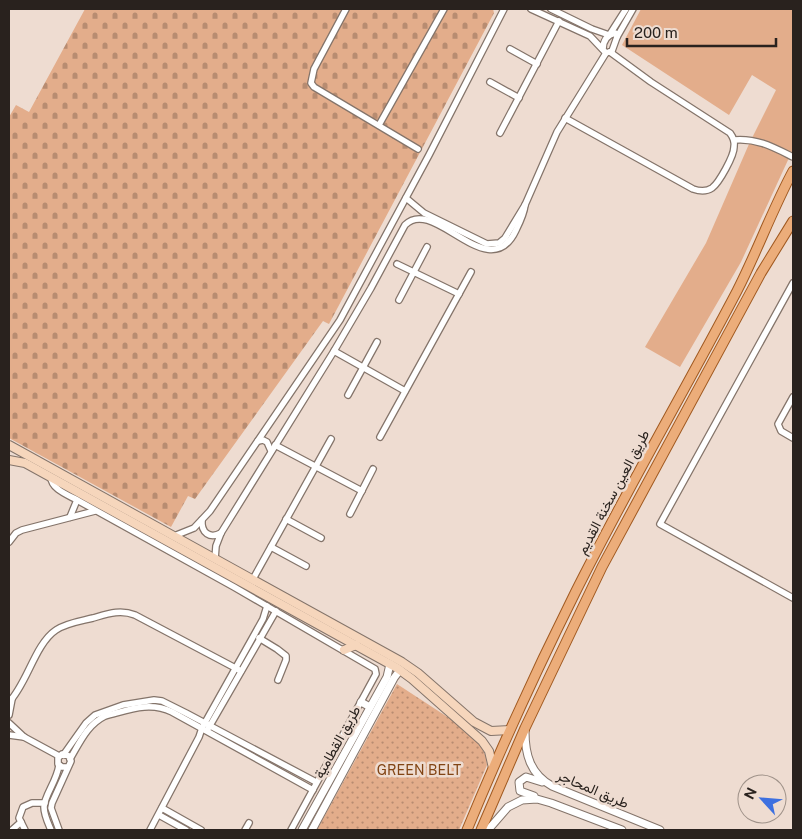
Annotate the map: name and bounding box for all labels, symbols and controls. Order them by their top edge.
scale bar [627,15,776,47]
text: 200 m [634,24,678,41]
street label: طريق العين سخنة القديم [573,427,653,557]
street label: طريق القطامية [311,703,364,781]
park label: GREEN BELT [377,762,461,778]
street label: طريق المحاجر [553,766,631,812]
north arrow [737,774,787,824]
text: N [741,785,760,802]

